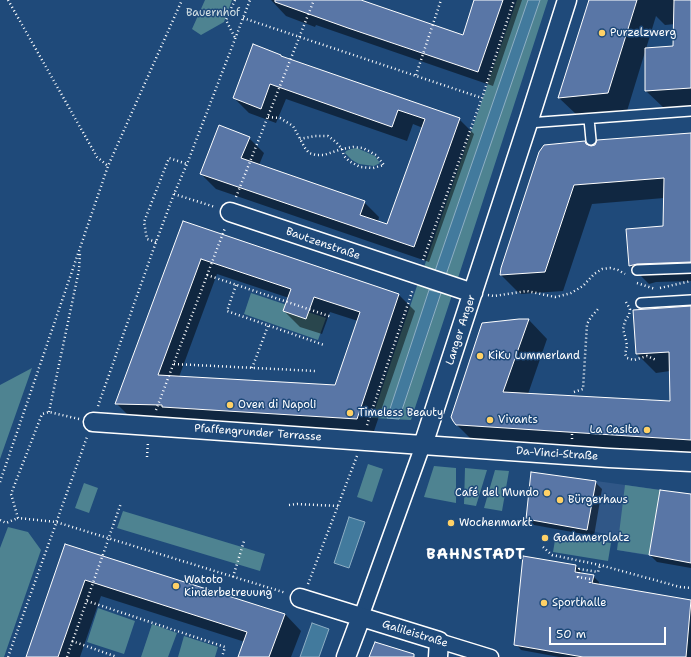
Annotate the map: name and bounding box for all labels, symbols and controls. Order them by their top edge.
park label: Bauernhof [186,6,240,20]
place label: Purzelzwerg [610,26,676,40]
marker: Purzelzwerg [597,28,607,38]
street label: Bautzenstraße [284,225,362,263]
street label: Langer Anger [443,293,479,367]
place label: KiKu Lummerland [488,349,580,363]
marker: KiKu Lummerland [475,351,485,361]
place label: Oven di Napoli [238,398,316,412]
marker: Oven di Napoli [225,400,235,410]
place label: Timeless Beauty [358,406,443,420]
marker: Timeless Beauty [345,408,355,418]
place label: Vivants [498,413,538,427]
marker: Vivants [485,415,495,425]
street label: Pfaffengrunder Terrasse [194,422,322,444]
place label: La Casita [590,423,639,437]
marker: La Casita [642,425,652,435]
street label: Da-Vinci-Straße [515,445,599,463]
place label: Café del Mundo [455,486,539,500]
marker: Café del Mundo [542,488,552,498]
place label: Bürgerhaus [568,493,628,507]
marker: Bürgerhaus [555,495,565,505]
place label: Wochenmarkt [459,516,532,530]
marker: Wochenmarkt [446,518,456,528]
place label: Gadamerplatz [553,531,630,545]
marker: Gadamerplatz [540,533,550,543]
district label: BAHNSTADT [426,546,526,564]
place label: Watoto Kinderbetreuung [184,573,272,599]
marker: Watoto Kinderbetreuung [171,581,181,591]
place label: Sporthalle [552,596,606,610]
marker: Sporthalle [539,598,549,608]
street label: Galileistraße [380,618,450,650]
scale bar [551,619,668,645]
text: 50 m [556,626,586,642]

